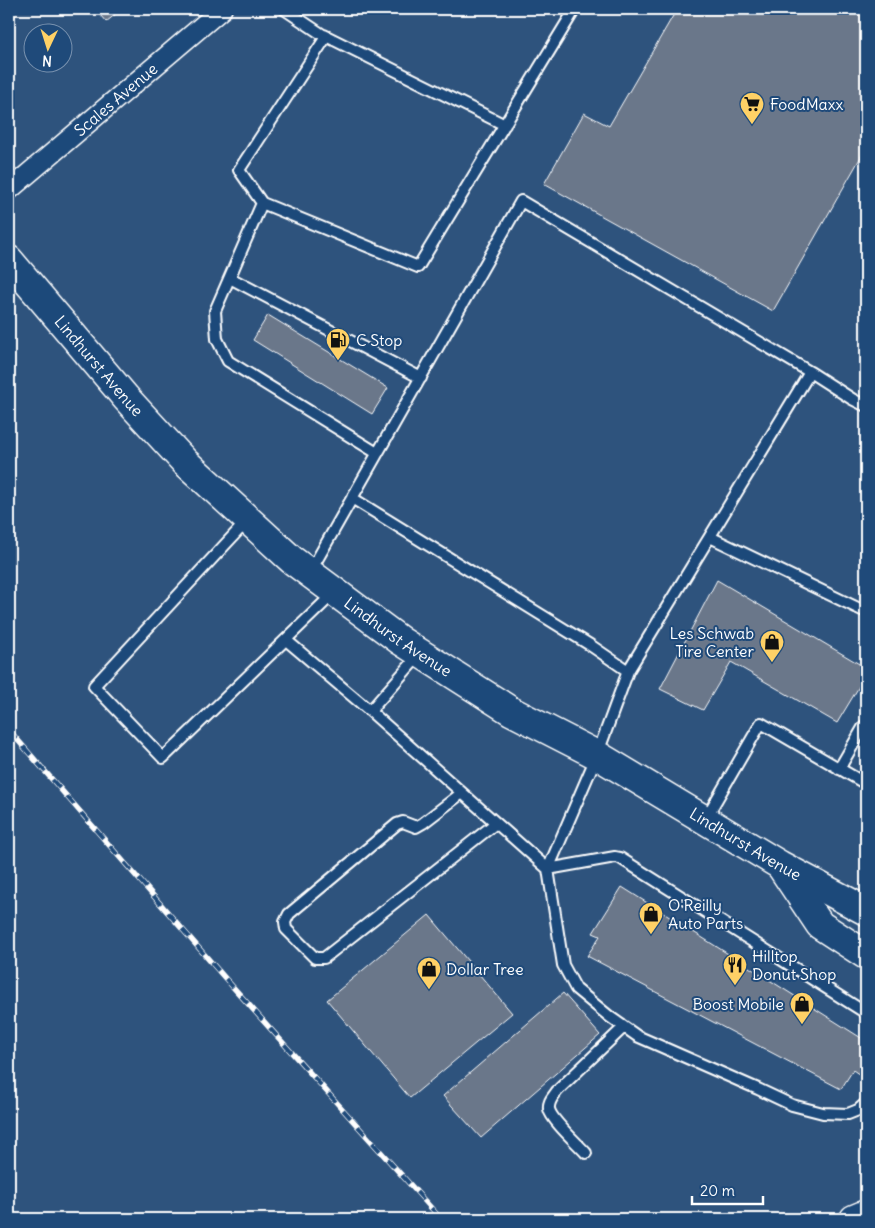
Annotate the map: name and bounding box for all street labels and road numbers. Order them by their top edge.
street label: Scales Avenue [70,58,161,140]
street label: Lindhurst Avenue [50,311,148,420]
street label: Lindhurst Avenue [340,592,455,681]
street label: Lindhurst Avenue [686,803,805,885]

